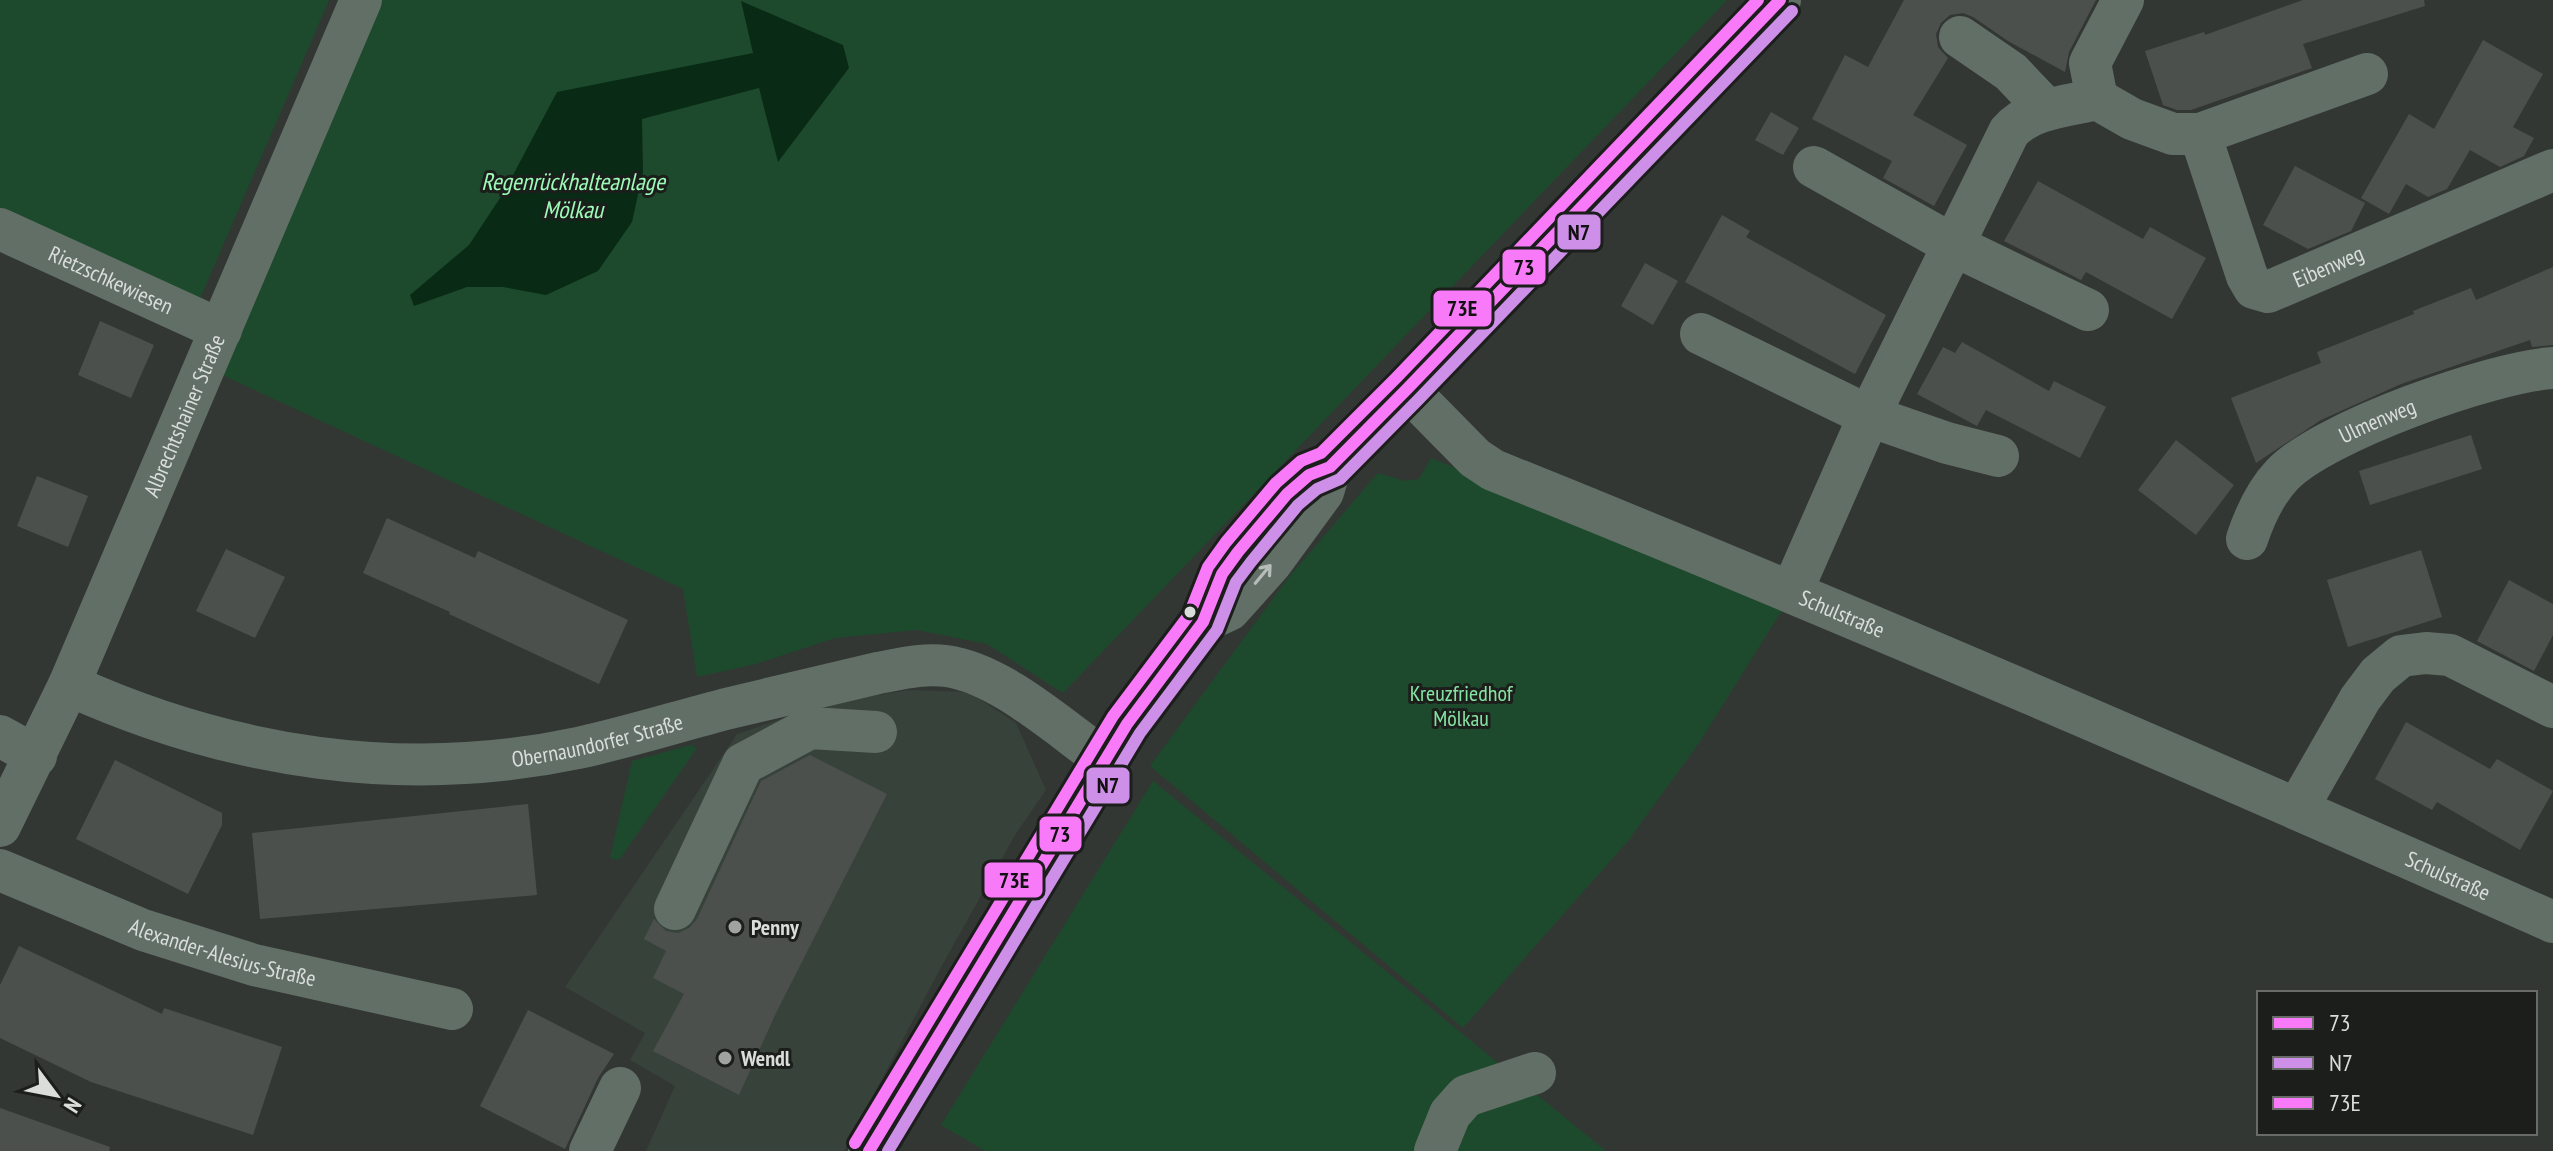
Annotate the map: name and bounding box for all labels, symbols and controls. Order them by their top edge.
water label: Regenrückhalteanlage Mölkau [481,166,667,225]
line badge: N7 [1556,213,1602,251]
text: N7 [1568,218,1590,246]
street label: Rietzschkewiesen [44,239,178,320]
street label: Eibenweg [2289,239,2368,294]
line badge: 73 [1501,248,1547,286]
text: 73 [1513,253,1535,281]
line badge: 73E [1432,289,1493,328]
text: 73E [1447,294,1477,322]
street label: Albrechtshainer Straße [137,330,231,501]
street label: Ulmenweg [2334,392,2420,449]
one-way arrow [1254,564,1272,584]
street label: Schulstraße [1795,583,1889,644]
unlabelled marker [1182,604,1198,620]
park label: Kreuzfriedhof Mölkau [1410,679,1514,732]
street label: Obernaundorfer Straße [510,707,686,773]
line badge: N7 [1085,766,1131,805]
text: N7 [1097,771,1119,799]
line badge: 73 [1038,815,1083,853]
text: 73 [1049,820,1071,848]
street label: Schulstraße [2401,844,2495,906]
line badge: 73E [983,861,1044,899]
text: 73E [999,866,1029,894]
street label: Alexander-Alesius-Straße [125,912,319,992]
place label: Penny [751,913,800,941]
marker: Penny [726,918,744,936]
legend [2257,991,2537,1135]
text: 73 [2329,1007,2351,1038]
place label: Wendl [740,1044,791,1072]
text: N7 [2329,1047,2353,1078]
marker: Wendl [716,1049,734,1067]
north arrow [16,1055,96,1135]
text: 73E [2329,1087,2361,1118]
text: N [58,1093,88,1118]

